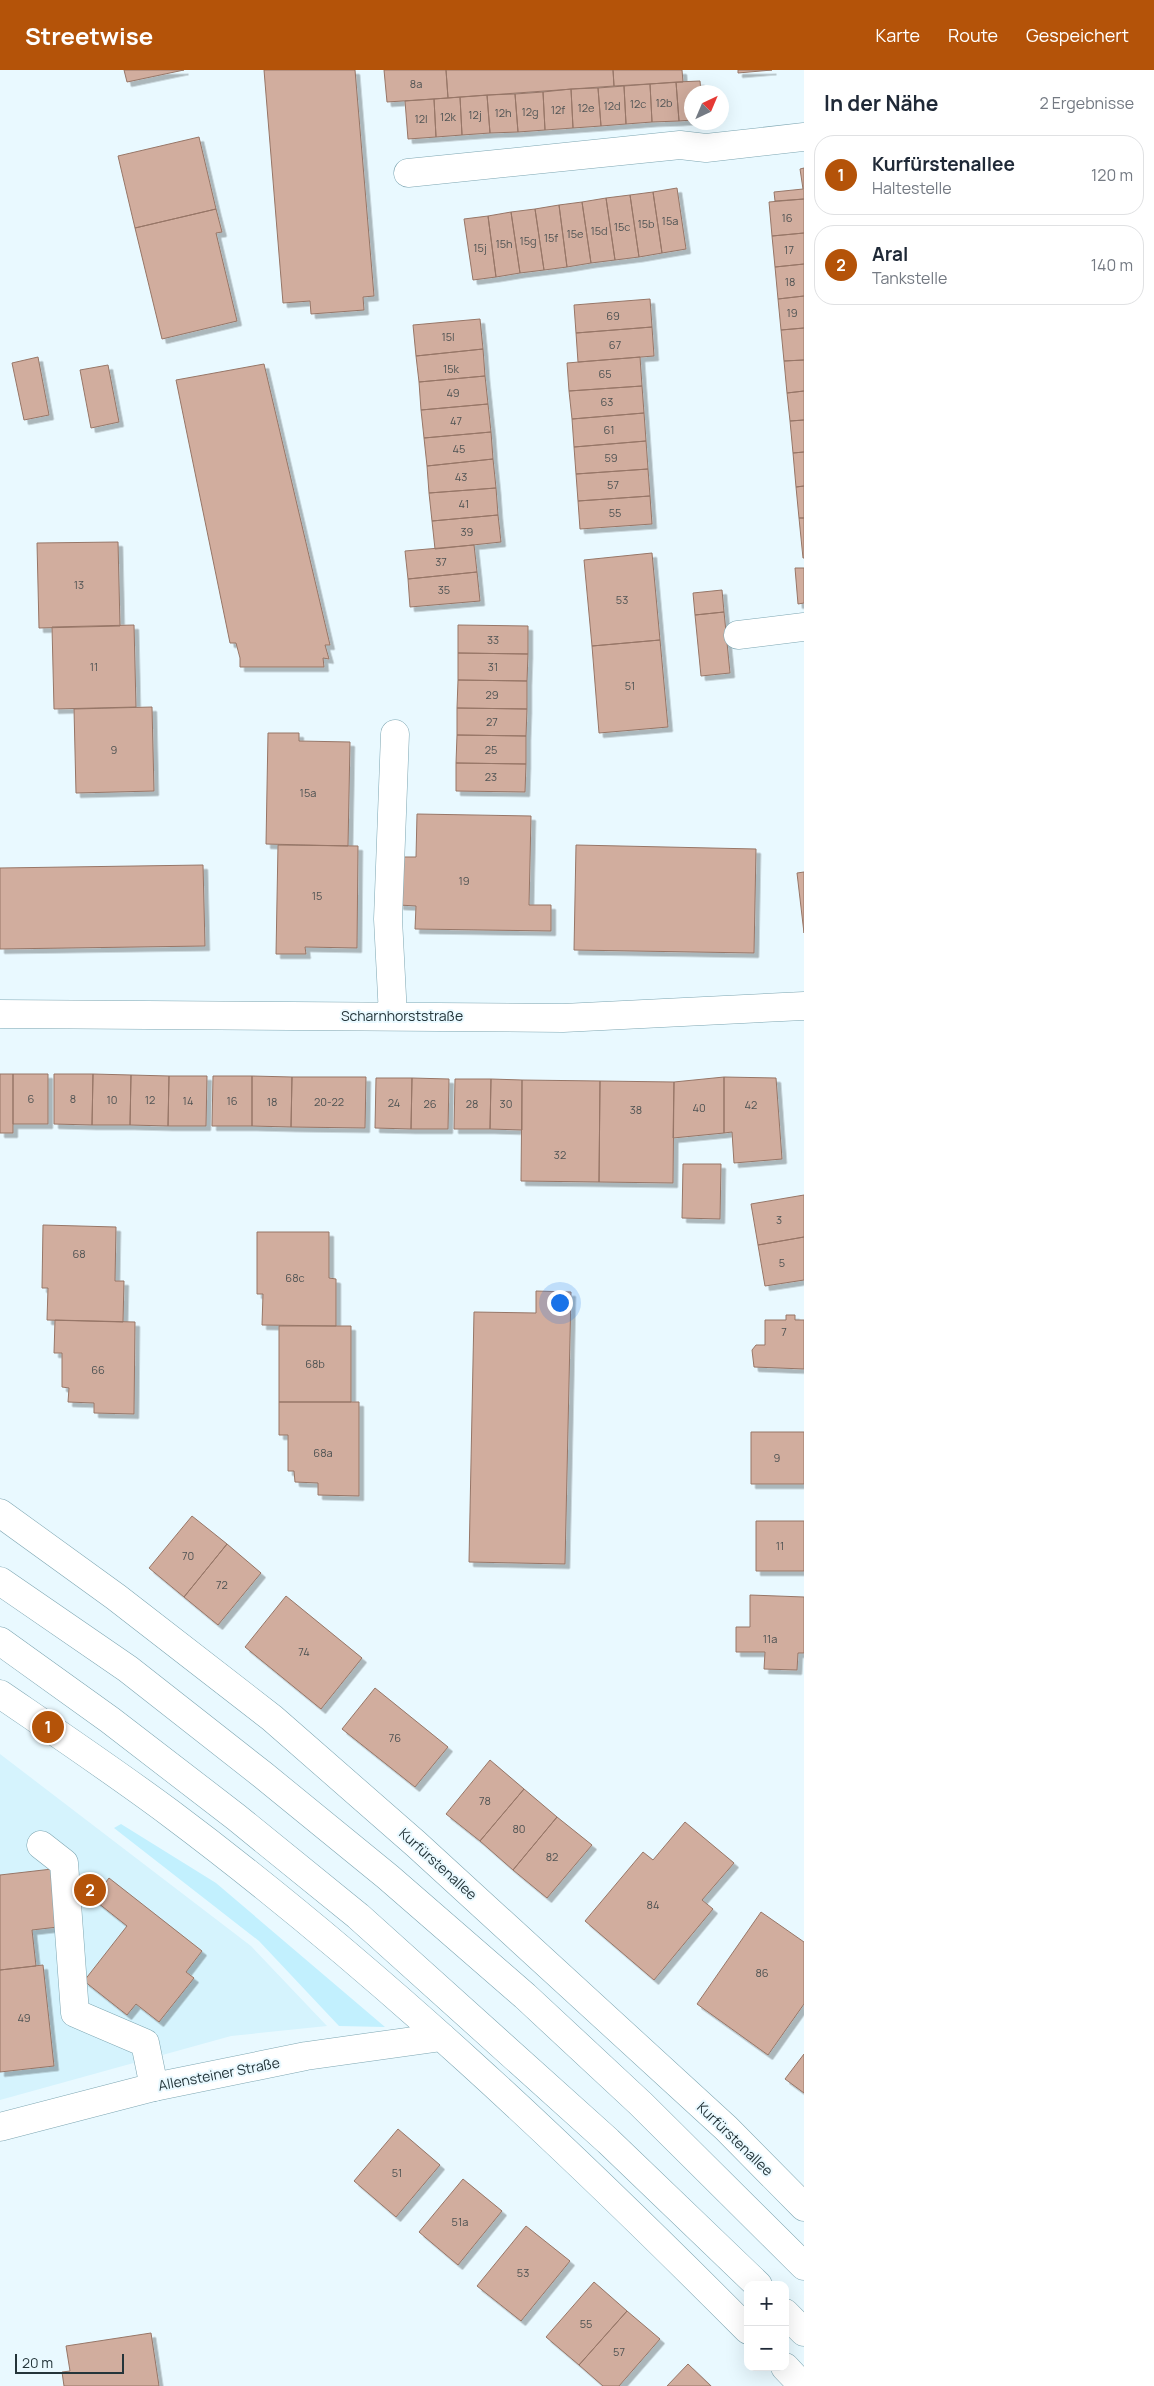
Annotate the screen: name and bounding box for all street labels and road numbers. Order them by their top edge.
street label: Scharnhorststraße [341,1006,463,1025]
street label: Kurfürstenallee [395,1823,481,1904]
street label: Allensteiner Straße [156,2052,281,2095]
street label: Kurfürstenallee [693,2097,778,2180]

